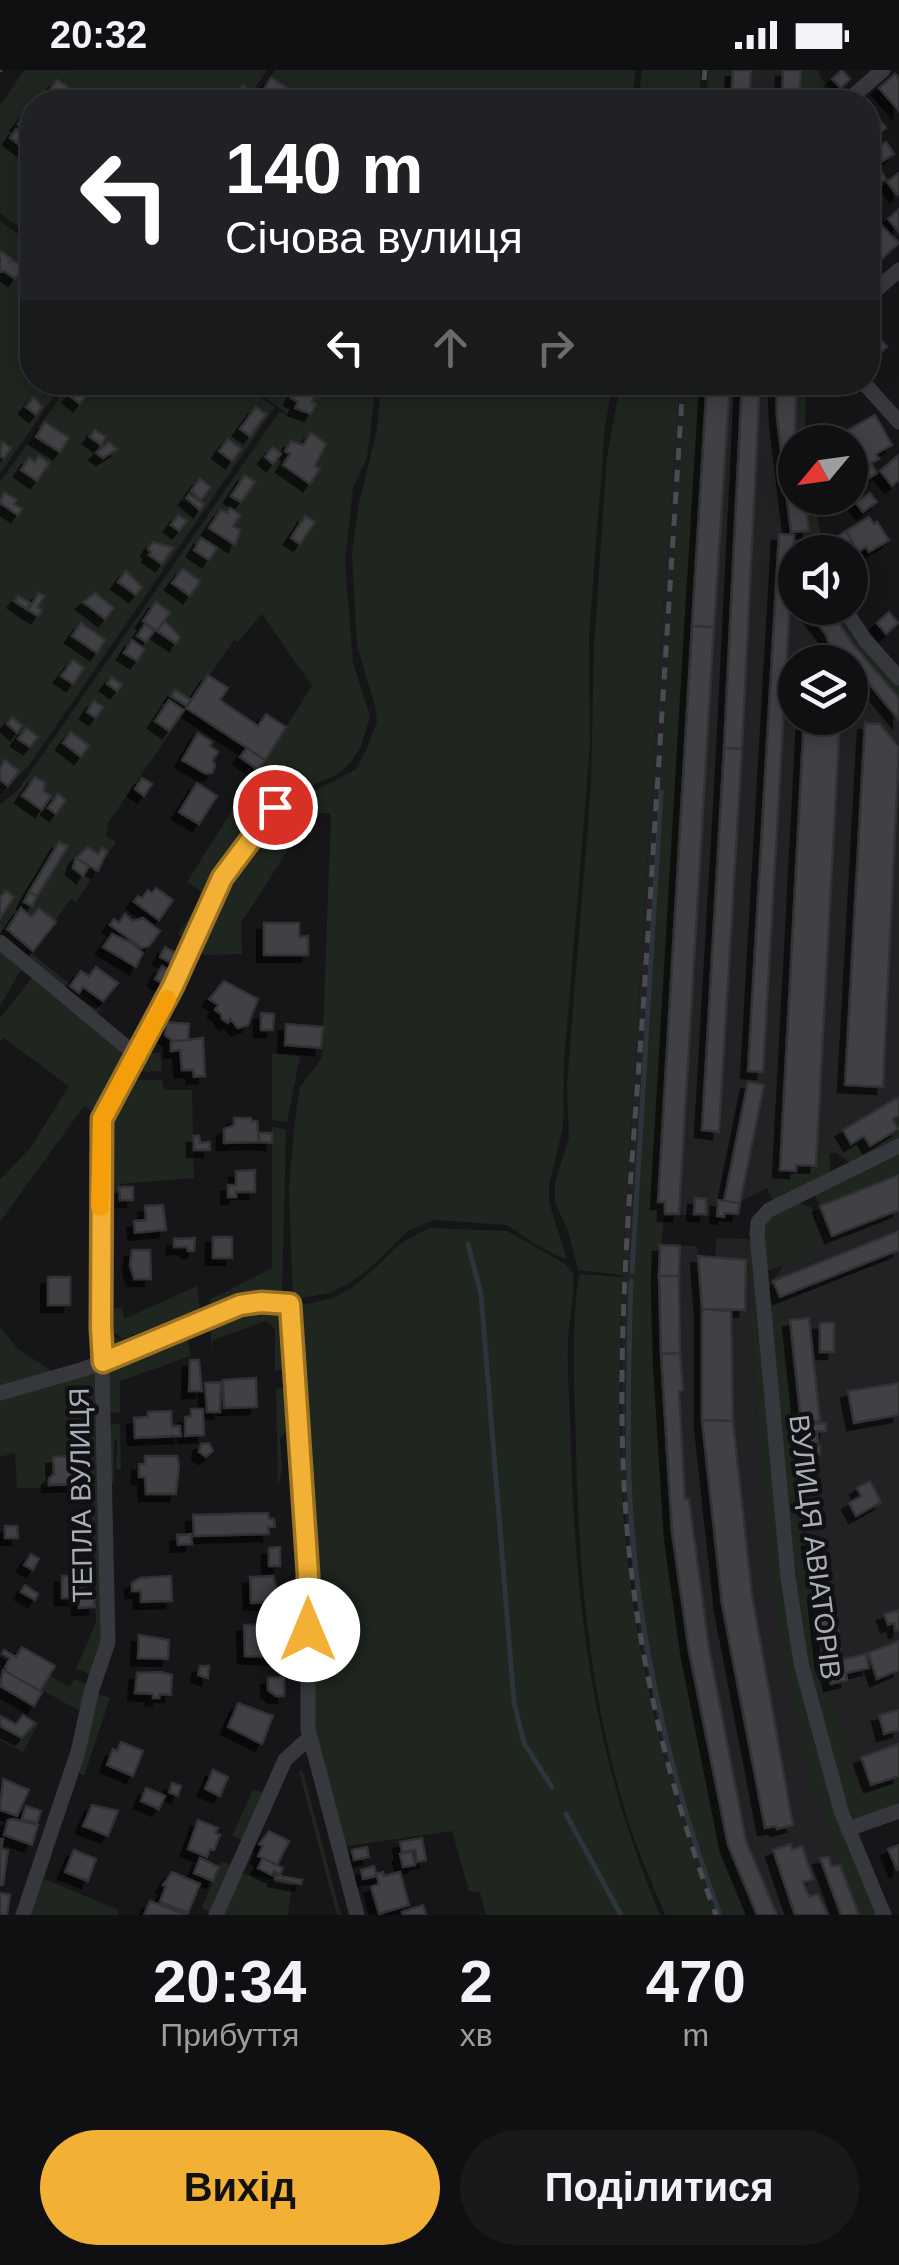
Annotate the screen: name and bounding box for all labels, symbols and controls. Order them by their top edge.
text: 20:32 [50,14,147,56]
icon: left [60,130,190,260]
text: 140 m [225,130,423,208]
text: Січова вулиця [225,212,523,263]
icon: left [318,320,373,375]
icon: ahead [423,320,478,375]
icon: right [528,320,583,375]
north arrow [778,425,868,515]
map controls [778,425,868,735]
button: sound [778,535,868,625]
button: layers [778,645,868,735]
pin [233,765,318,850]
icon: arrive [248,780,303,835]
street label: ТЕПЛА ВУЛИЦЯ [64,1387,98,1603]
street label: ВУЛИЦЯ АВІАТОРІВ [783,1413,847,1681]
position arrow [256,1578,360,1682]
text: 20:34 [153,1948,306,2015]
text: 2 [459,1948,493,2015]
text: 470 [646,1948,746,2015]
text: Прибуття [160,2017,299,2053]
text: хв [460,2017,493,2053]
text: m [683,2017,709,2053]
button: Вихід [40,2130,440,2245]
button: Поділитися [460,2130,859,2245]

